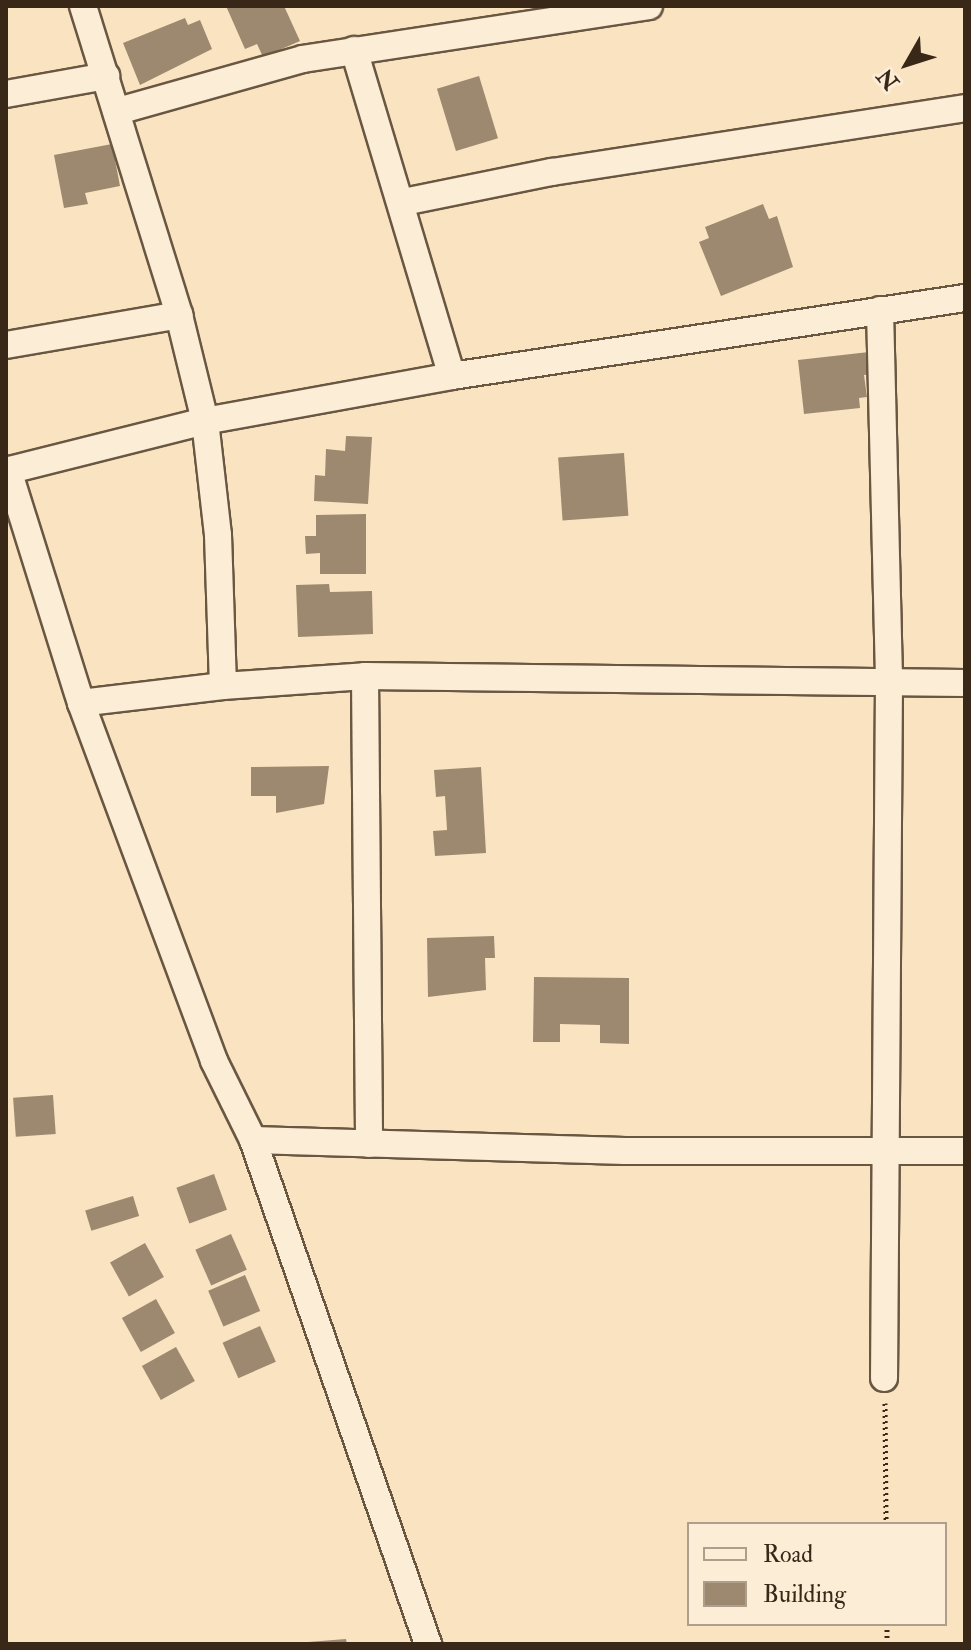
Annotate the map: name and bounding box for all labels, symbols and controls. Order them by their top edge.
north arrow [867,24,947,104]
text: N [871,63,905,96]
legend [687,1522,947,1626]
text: Road [763,1539,813,1570]
text: Building [763,1579,846,1610]

